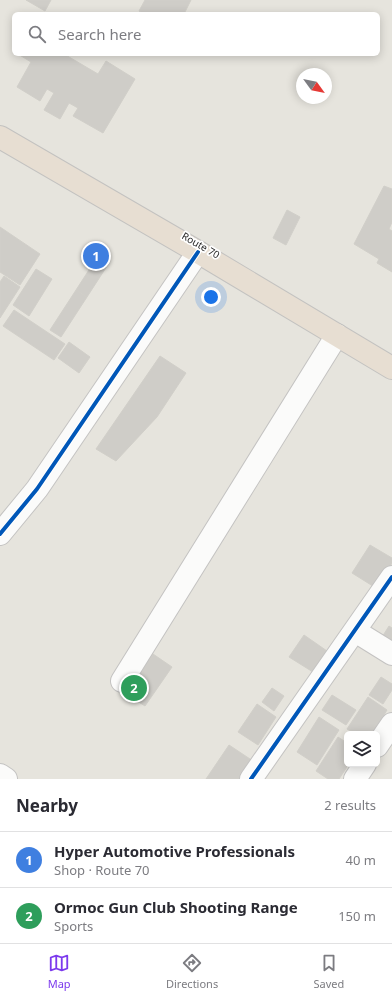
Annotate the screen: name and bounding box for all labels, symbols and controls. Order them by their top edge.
search box [12,12,380,56]
icon: search [26,23,48,45]
text: Search here [58,24,141,44]
north arrow [296,68,332,104]
street label: Route 70 [179,229,223,262]
pin: 1 [83,241,109,271]
your location [201,287,221,307]
pin: 2 [121,673,147,703]
map controls [344,731,380,767]
button: layers [344,731,380,767]
text: Nearby [16,794,78,817]
text: 2 results [324,796,376,814]
text: Hyper Automotive Professionals [54,841,295,861]
text: 1 [25,851,33,869]
text: 40 m [346,851,376,869]
text: Shop · Route 70 [54,861,150,879]
text: Ormoc Gun Club Shooting Range [54,897,298,917]
text: 2 [25,907,33,925]
text: 150 m [338,907,376,925]
text: Sports [54,917,93,935]
tab: Map [48,952,71,991]
tab: Directions [166,952,218,991]
tab: Saved [314,952,344,991]

